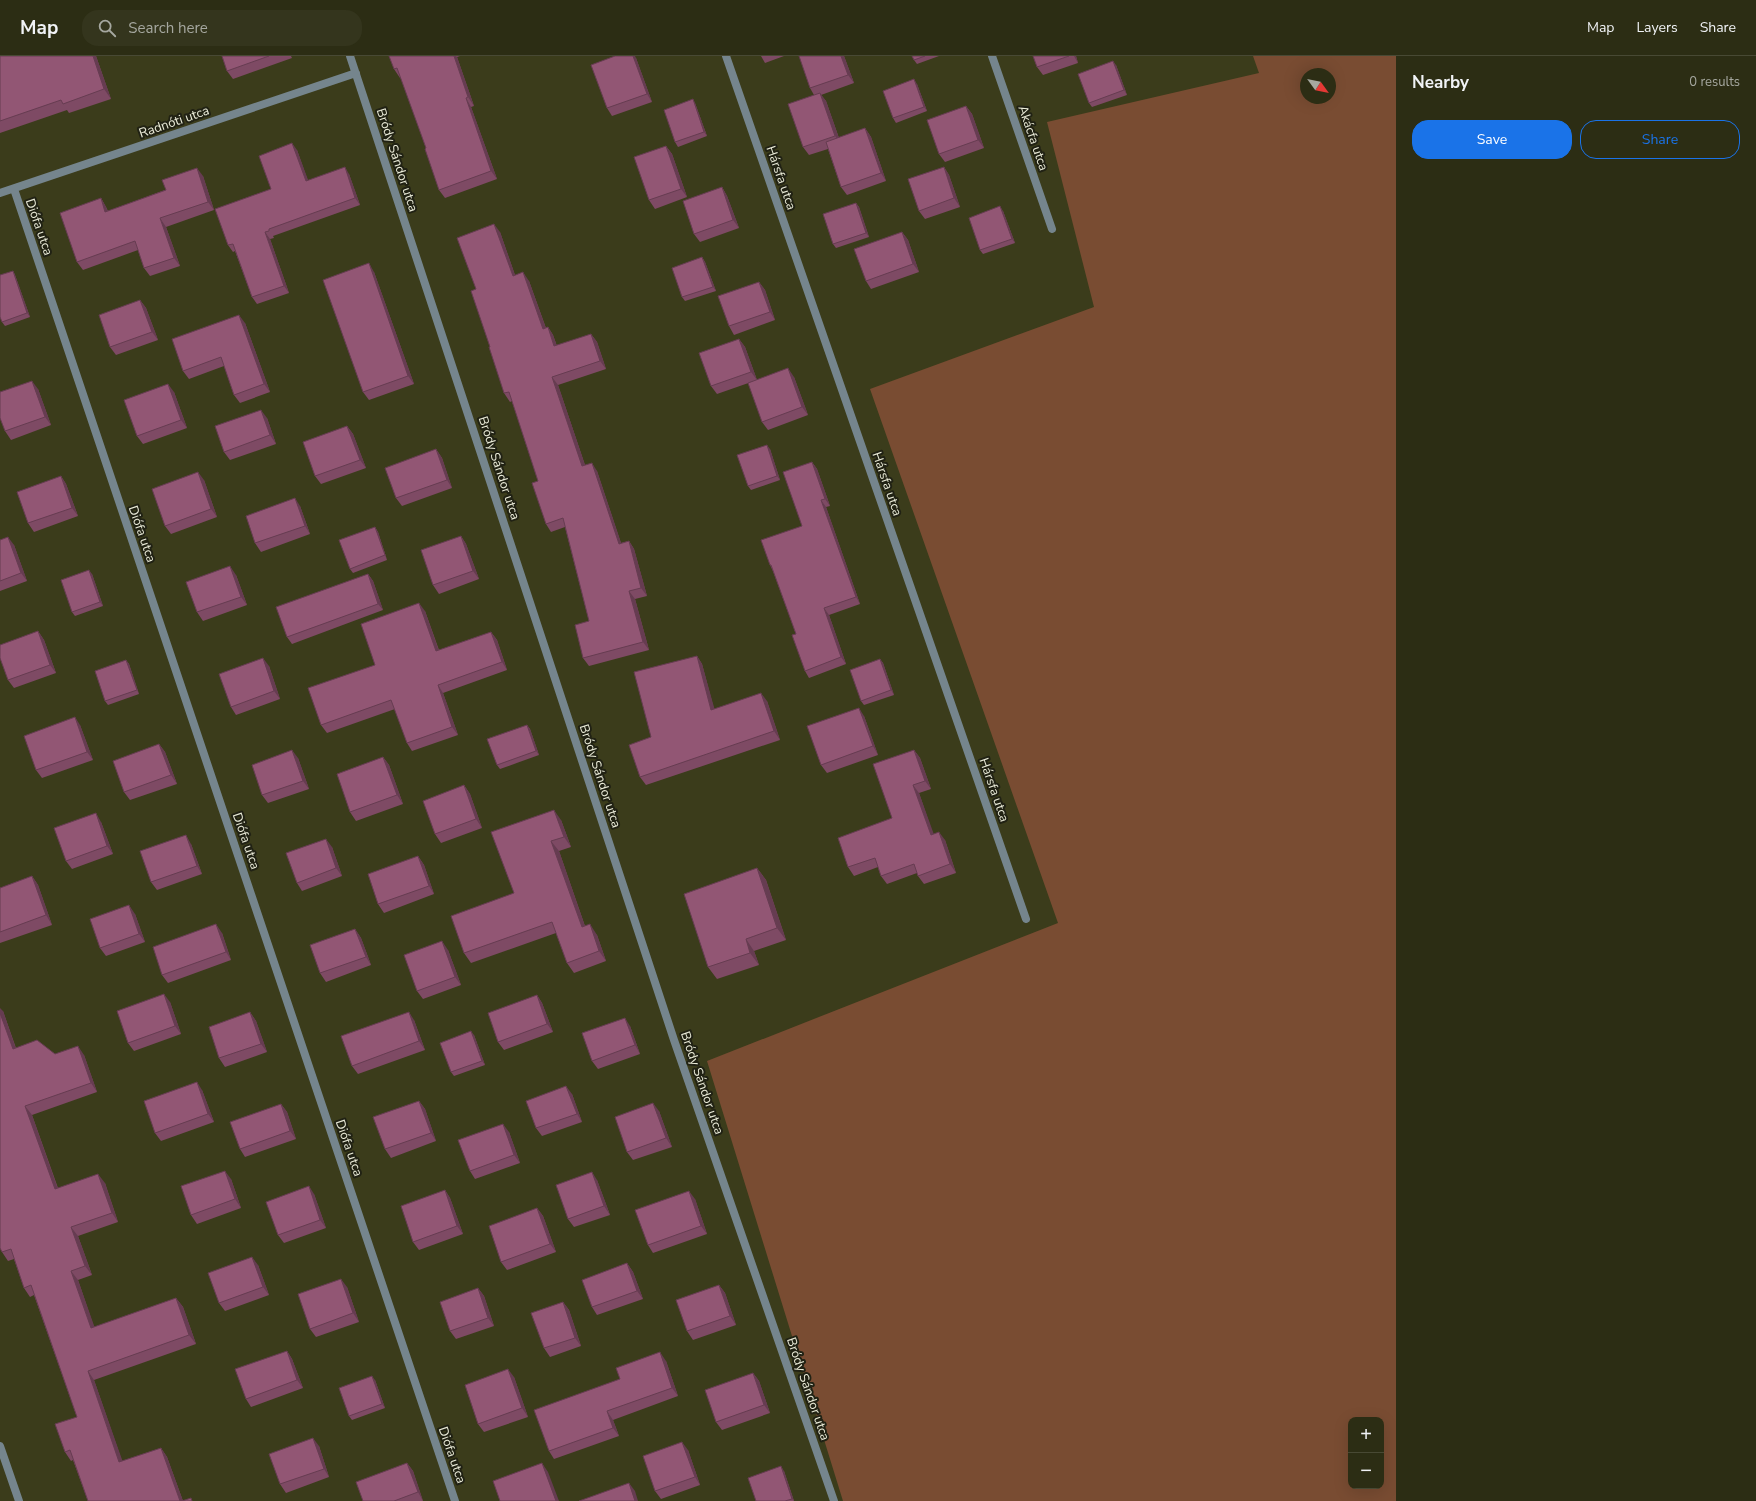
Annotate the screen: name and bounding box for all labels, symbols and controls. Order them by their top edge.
search box [82,10,362,46]
text: Map [20,15,58,41]
icon: search [96,17,118,39]
text: Search here [128,18,208,38]
text: Map [1587,18,1614,37]
text: Layers [1636,18,1678,37]
text: Share [1700,18,1736,37]
north arrow [1300,68,1336,104]
text: Nearby [1412,71,1469,94]
text: 0 results [1689,73,1740,91]
street label: Radnóti utca [136,102,212,142]
street label: Akácfa utca [1013,103,1053,173]
street label: Bródy Sándor utca [372,106,422,214]
button: Save [1412,120,1572,159]
button: Share [1580,120,1740,159]
street label: Hársfa utca [762,144,800,212]
street label: Diófa utca [21,196,57,258]
street label: Bródy Sándor utca [474,414,524,522]
street label: Hársfa utca [868,450,906,518]
street label: Diófa utca [124,503,160,565]
street label: Bródy Sándor utca [575,722,625,830]
street label: Hársfa utca [975,756,1013,824]
street label: Diófa utca [228,810,264,872]
street label: Bródy Sándor utca [676,1029,728,1137]
street label: Diófa utca [331,1117,367,1179]
street label: Bródy Sándor utca [782,1335,834,1443]
map controls [1348,1417,1384,1489]
button: + [1348,1417,1384,1453]
street label: Diófa utca [434,1424,470,1486]
button: − [1348,1453,1384,1489]

